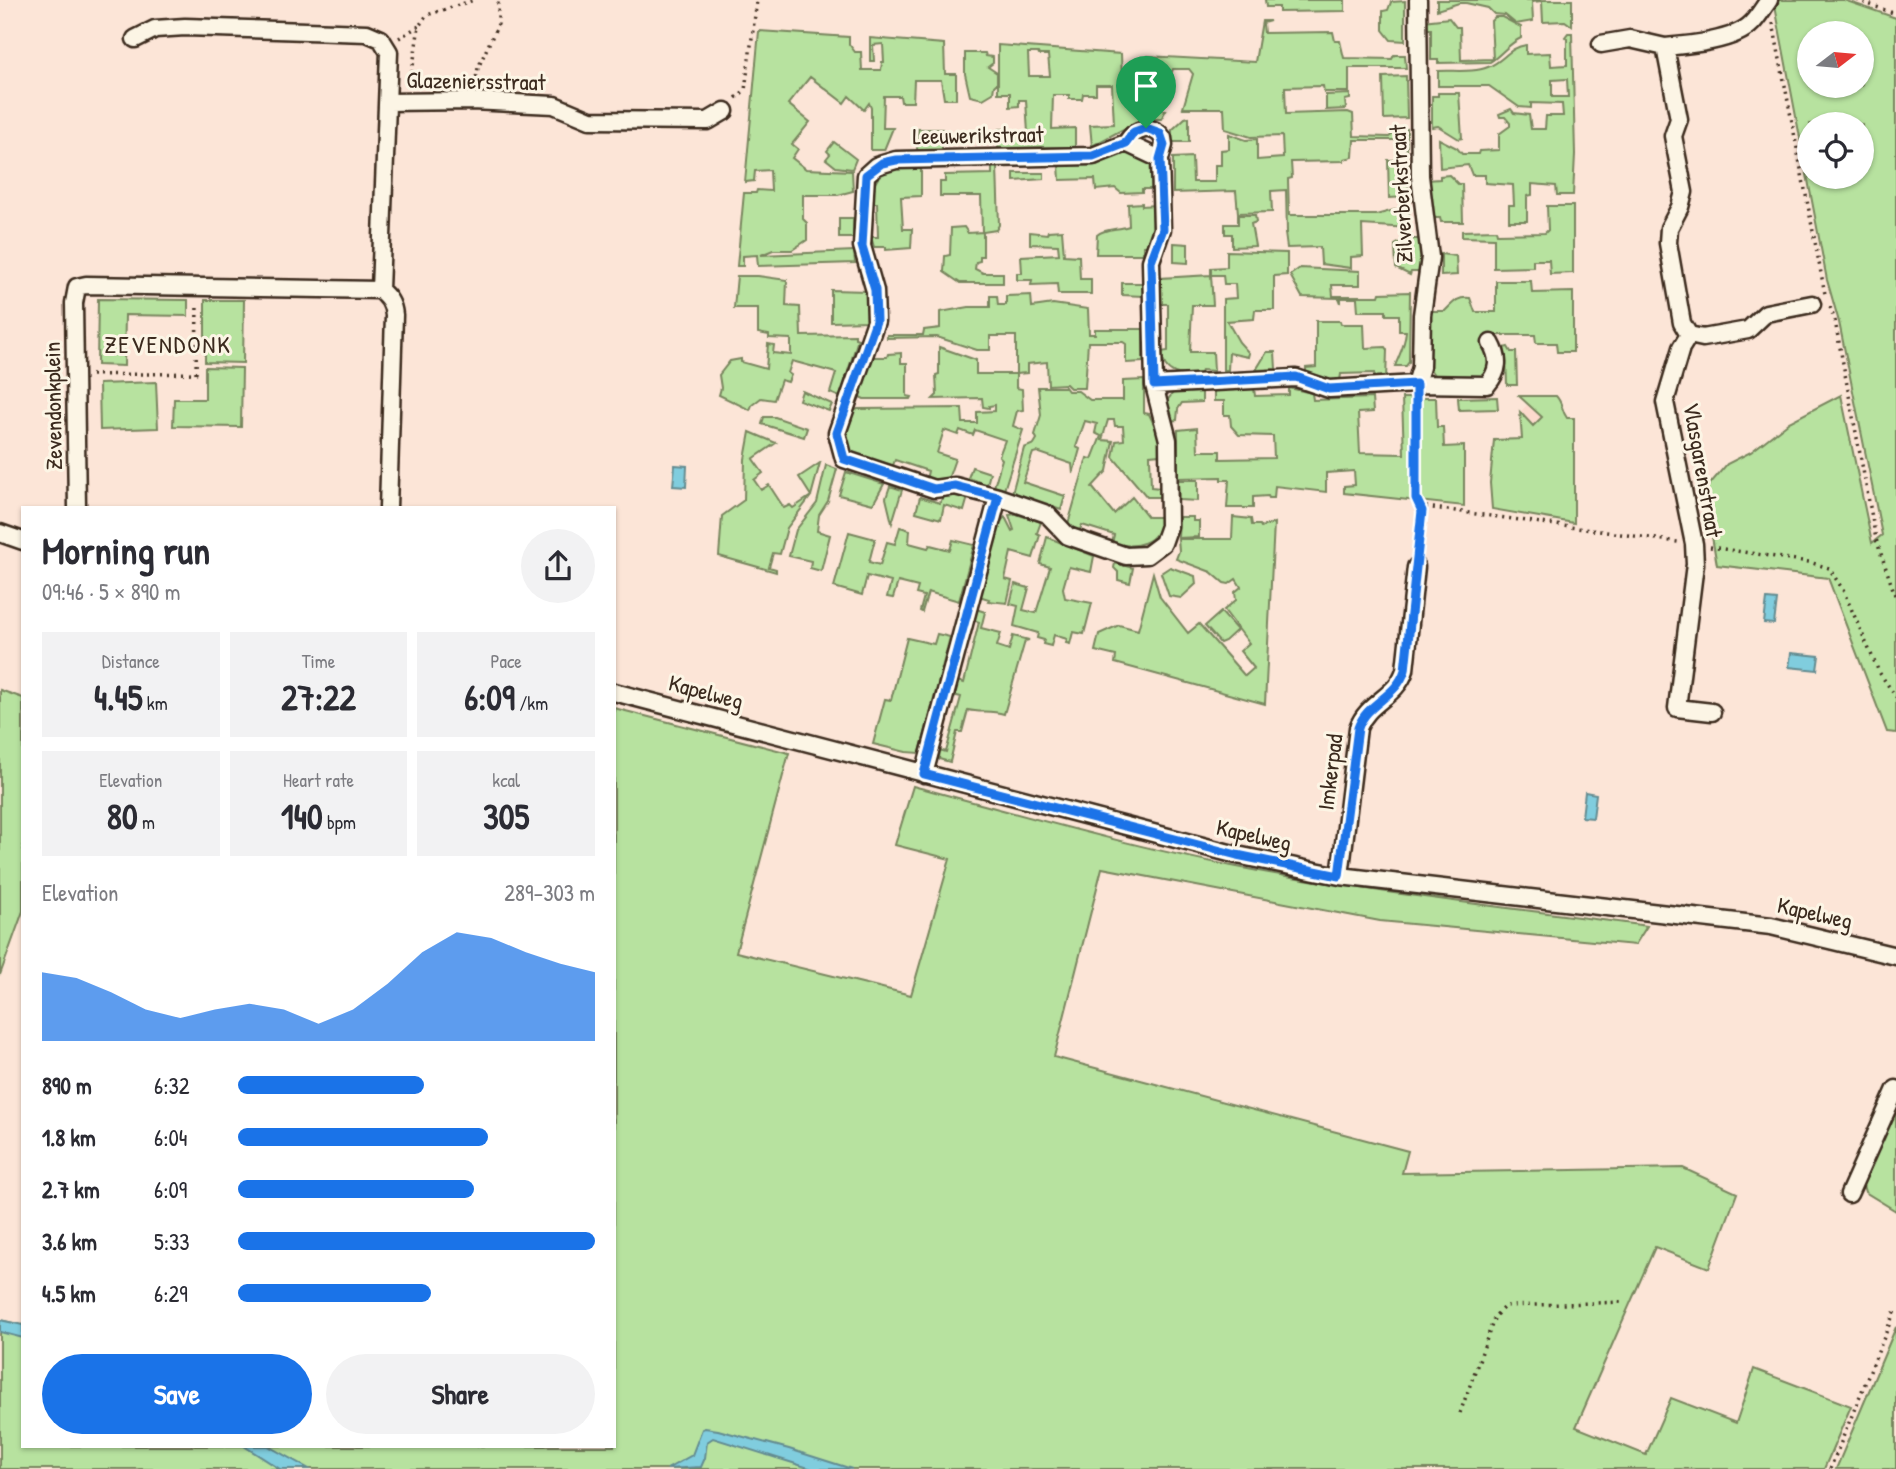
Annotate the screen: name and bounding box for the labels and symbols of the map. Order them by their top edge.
north arrow [1797,21,1874,98]
pin [1116,56,1176,128]
street label: Glazeniersstraat [406,64,547,97]
street label: Leeuwerikstraat [912,118,1045,151]
street label: Zilverberkstraat [1381,123,1420,264]
district label: ZEVENDONK [104,328,232,360]
street label: Zevendonkplein [36,342,69,470]
street label: Vlasgarenstraat [1676,400,1731,541]
street label: Kapelweg [665,667,747,716]
street label: Imkerpad [1309,732,1350,812]
street label: Kapelweg [1214,811,1295,858]
street label: Kapelweg [1775,889,1856,936]

